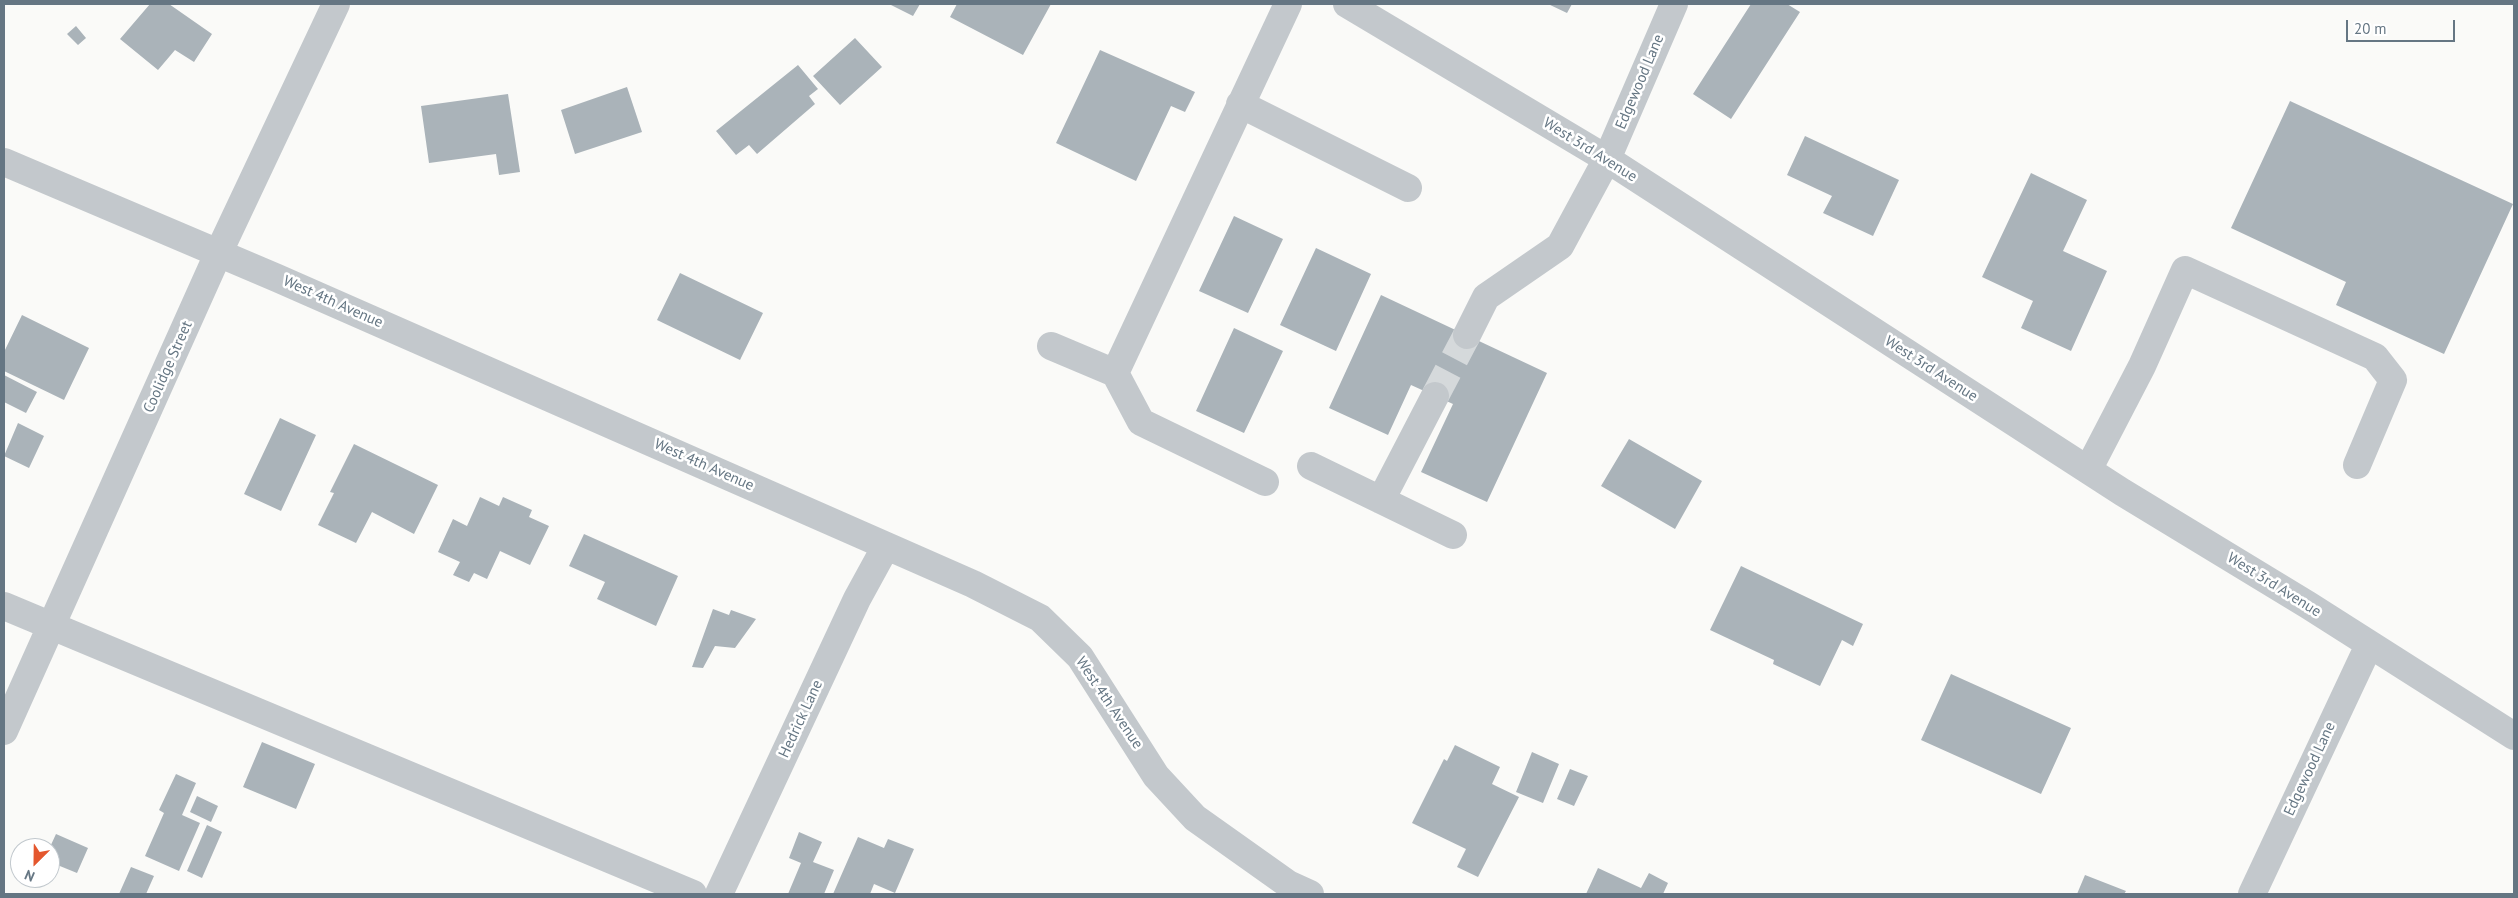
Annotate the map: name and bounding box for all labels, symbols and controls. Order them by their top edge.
scale bar [2348,10,2457,42]
text: 20 m [2354,19,2387,38]
street label: Edgewood Lane [1612,32,1668,132]
street label: West 3rd Avenue [1540,114,1640,186]
street label: West 4th Avenue [280,272,386,332]
street label: Coolidge Street [140,318,196,416]
street label: West 3rd Avenue [1881,332,1981,406]
street label: West 4th Avenue [651,435,757,495]
street label: West 3rd Avenue [2224,549,2324,621]
street label: West 4th Avenue [1072,654,1146,752]
street label: Hedrick Lane [775,677,827,761]
street label: Edgewood Lane [2280,719,2340,819]
north arrow [10,838,60,888]
text: N [22,866,37,886]

